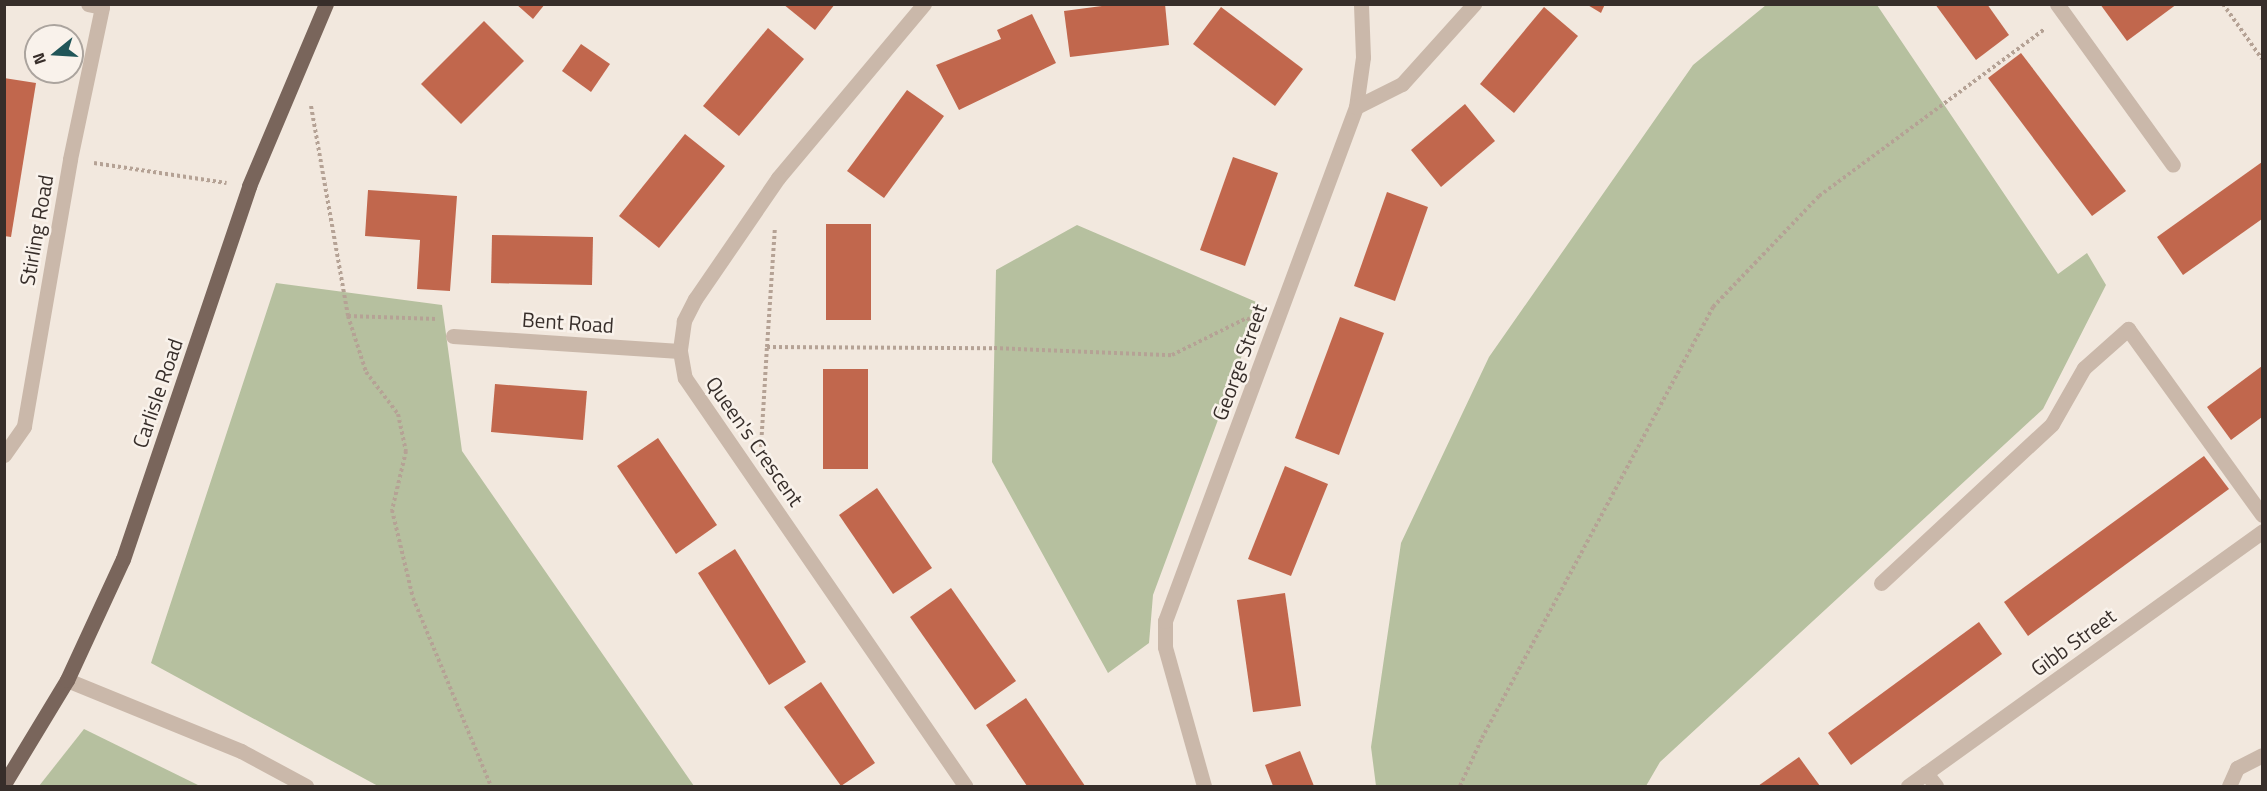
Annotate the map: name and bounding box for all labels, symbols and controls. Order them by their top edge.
north arrow [24,24,84,84]
text: N [26,50,52,68]
street label: Stirling Road [14,173,58,287]
street label: George Street [1206,300,1272,424]
street label: Bent Road [521,306,615,338]
street label: Carlisle Road [127,335,187,451]
street label: Queen's Crescent [701,371,809,511]
street label: Gibb Street [2026,603,2120,681]

